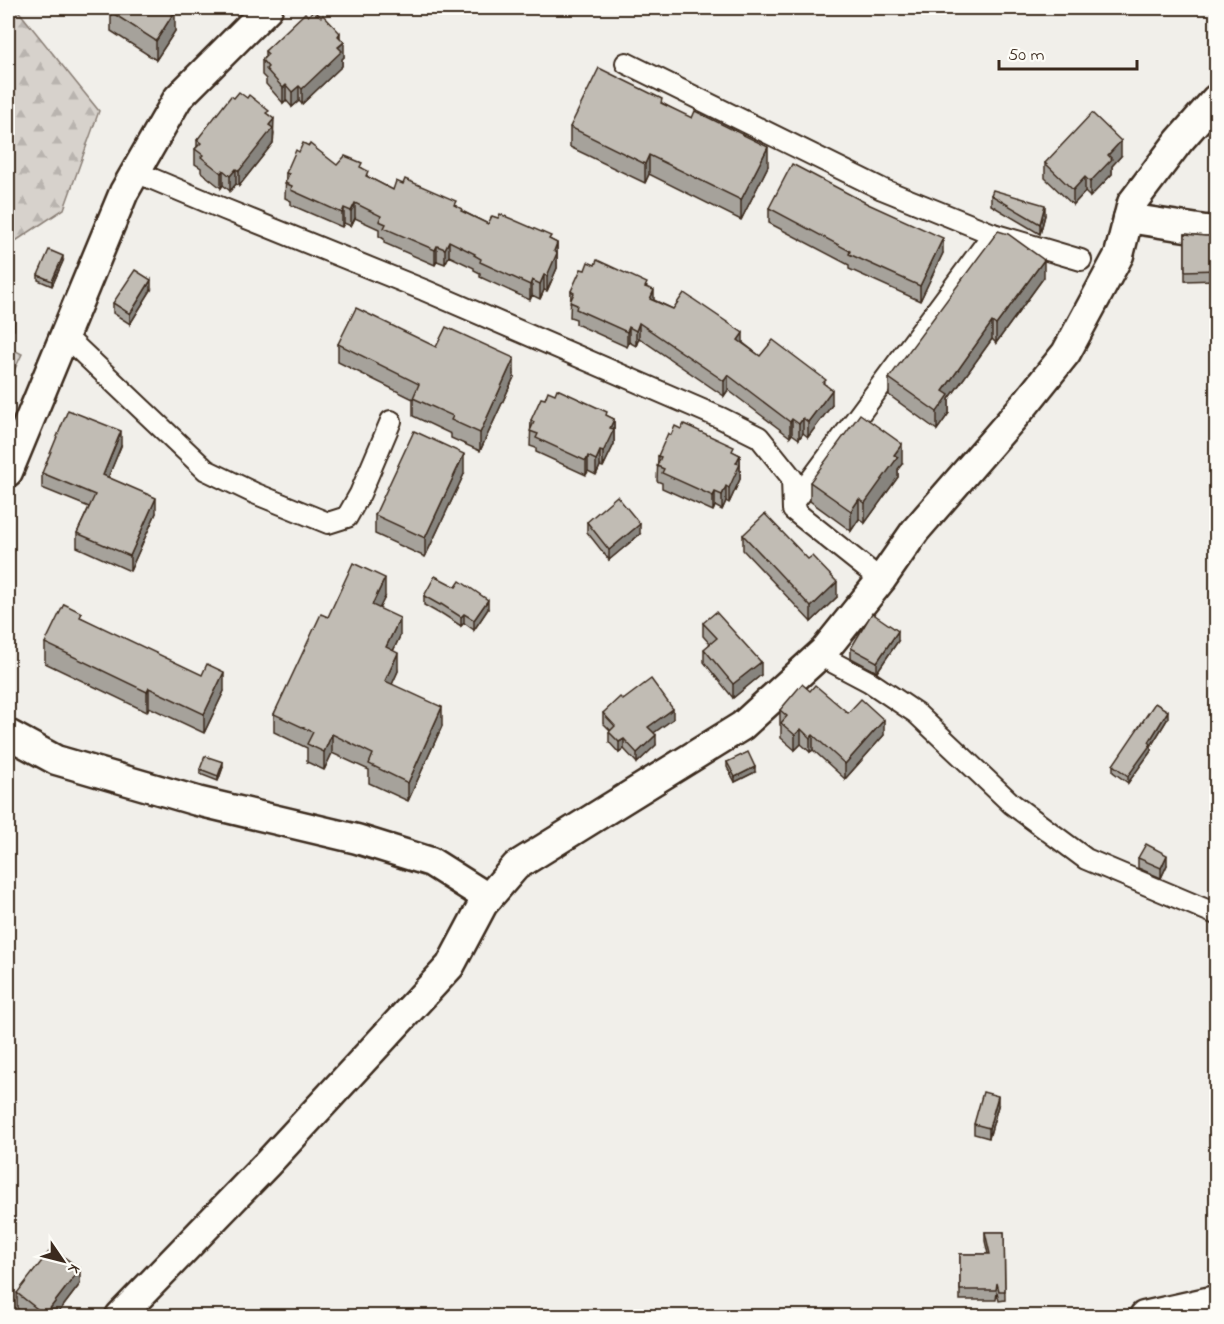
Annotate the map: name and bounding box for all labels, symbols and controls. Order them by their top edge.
scale bar [999,33,1137,71]
text: 50 m [1008,43,1045,69]
north arrow [33,1231,93,1291]
text: K [61,1258,86,1280]

